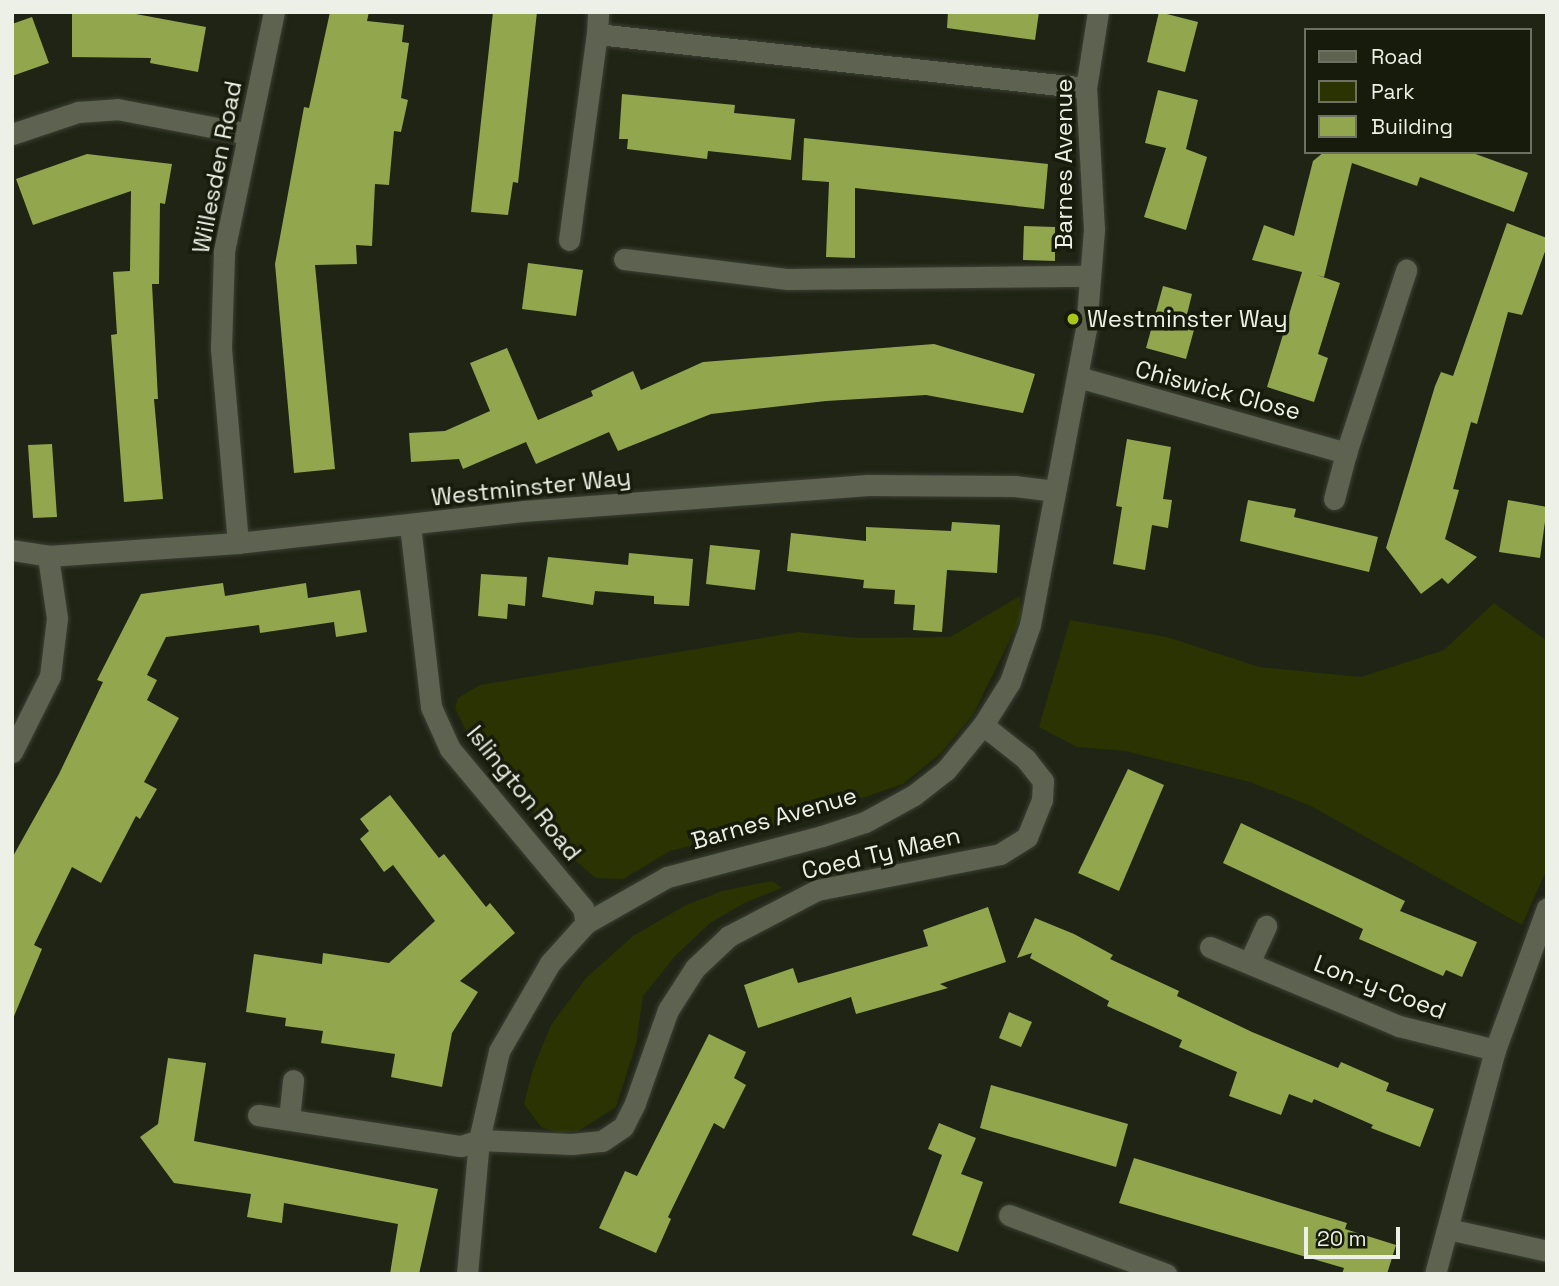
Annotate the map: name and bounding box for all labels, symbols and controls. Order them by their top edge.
legend [1304,28,1531,154]
text: Road [1371,43,1423,70]
street label: Willesden Road [186,78,248,256]
street label: Barnes Avenue [1050,78,1078,250]
text: Park [1371,78,1415,105]
text: Building [1371,113,1453,140]
place label: Westminster Way [1087,305,1288,333]
marker: Westminster Way [1065,311,1081,327]
street label: Chiswick Close [1132,354,1304,426]
street label: Westminster Way [430,462,632,512]
street label: Islington Road [461,720,587,866]
street label: Barnes Avenue [688,781,860,855]
street label: Coed Ty Maen [799,821,963,885]
street label: Lon-y-Coed [1310,949,1450,1025]
scale bar [1307,1212,1403,1256]
text: 20 m [1317,1225,1367,1252]

